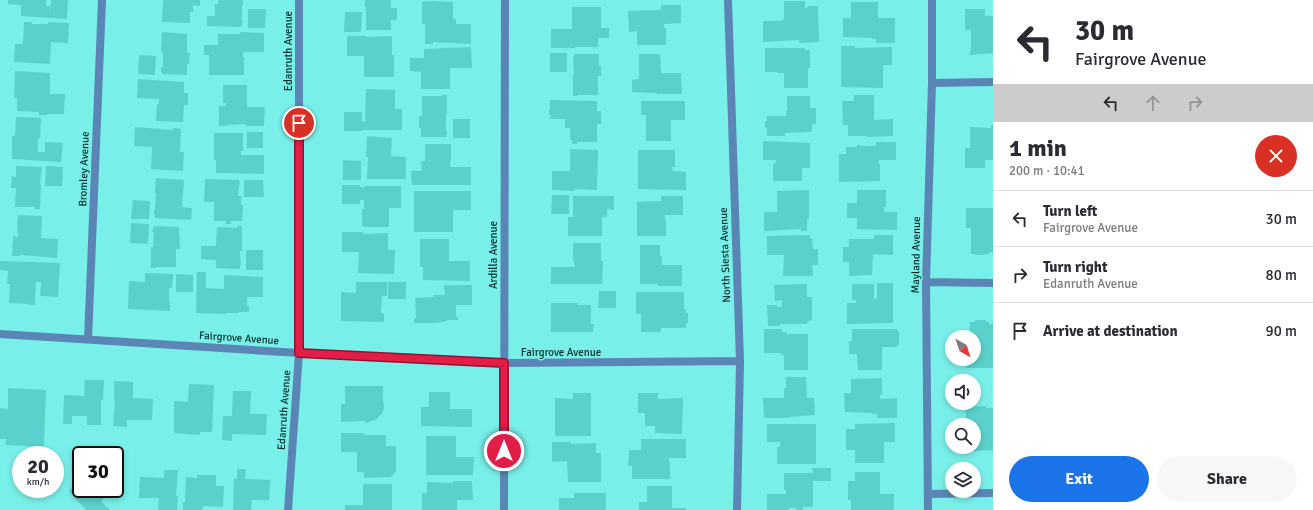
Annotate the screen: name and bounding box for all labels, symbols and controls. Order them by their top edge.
street label: Edanruth Avenue [282,11,295,91]
text: 30 m [1075,14,1134,48]
icon: left [1009,16,1061,68]
text: Fairgrove Avenue [1075,48,1206,70]
icon: left [1100,92,1122,114]
icon: ahead [1142,92,1164,114]
icon: right [1184,92,1206,114]
pin [282,106,316,140]
icon: arrive [288,112,310,134]
street label: Bromley Avenue [76,131,92,207]
text: 1 min [1009,133,1067,163]
button: close [1255,135,1297,177]
text: 200 m · 10:41 [1009,163,1085,179]
text: Turn left [1043,202,1097,220]
street label: North Siesta Avenue [717,207,733,303]
icon: left [1009,208,1031,230]
text: 30 m [1266,210,1297,228]
street label: Mayland Avenue [909,216,923,294]
text: Fairgrove Avenue [1043,220,1138,236]
street label: Ardilla Avenue [487,221,500,289]
text: Turn right [1043,258,1108,276]
icon: right [1009,264,1031,286]
text: 80 m [1266,266,1297,284]
text: Edanruth Avenue [1043,276,1138,292]
icon: arrive [1009,320,1031,342]
text: Arrive at destination [1043,322,1178,340]
text: 90 m [1266,322,1297,340]
street label: Fairgrove Avenue [198,329,280,347]
north arrow [945,330,981,366]
map controls [945,330,981,498]
street label: Fairgrove Avenue [521,346,601,359]
street label: Edanruth Avenue [275,370,293,450]
button: sound [945,374,981,410]
button: search [945,418,981,454]
position arrow [483,430,525,472]
speed limit sign: 30 [72,446,124,498]
text: 20 [27,454,49,479]
button: Exit [1009,456,1149,502]
button: Share [1157,456,1297,502]
button: layers [945,462,981,498]
text: km/h [27,476,49,488]

